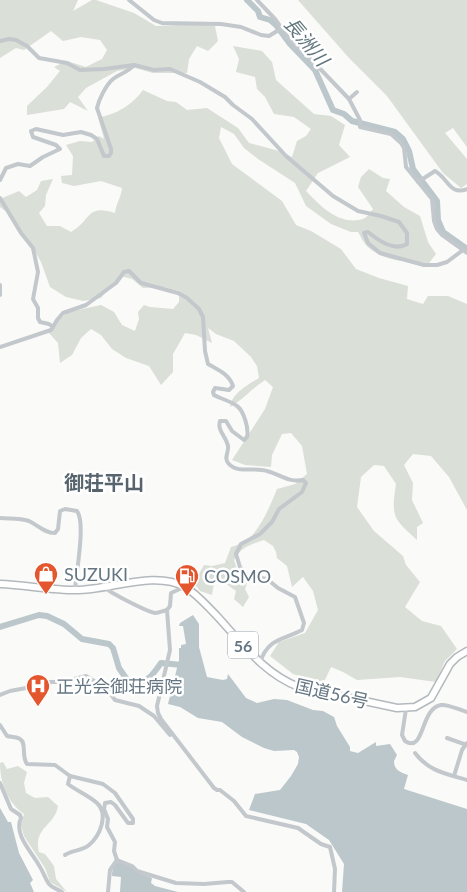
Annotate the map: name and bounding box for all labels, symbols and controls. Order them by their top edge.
water label: 長洲川 [280,12,335,72]
district label: 御荘平山 [64,470,144,494]
shop icon: SUZUKI [33,561,59,595]
place label: SUZUKI [64,563,128,585]
fuel station icon: COSMO [174,563,200,597]
place label: COSMO [204,565,271,587]
road number: 56 [228,632,258,658]
hospital icon: 正光会御荘病院 [25,673,51,707]
street label: 国道56号 [293,674,371,712]
place label: 正光会御荘病院 [56,675,182,697]

